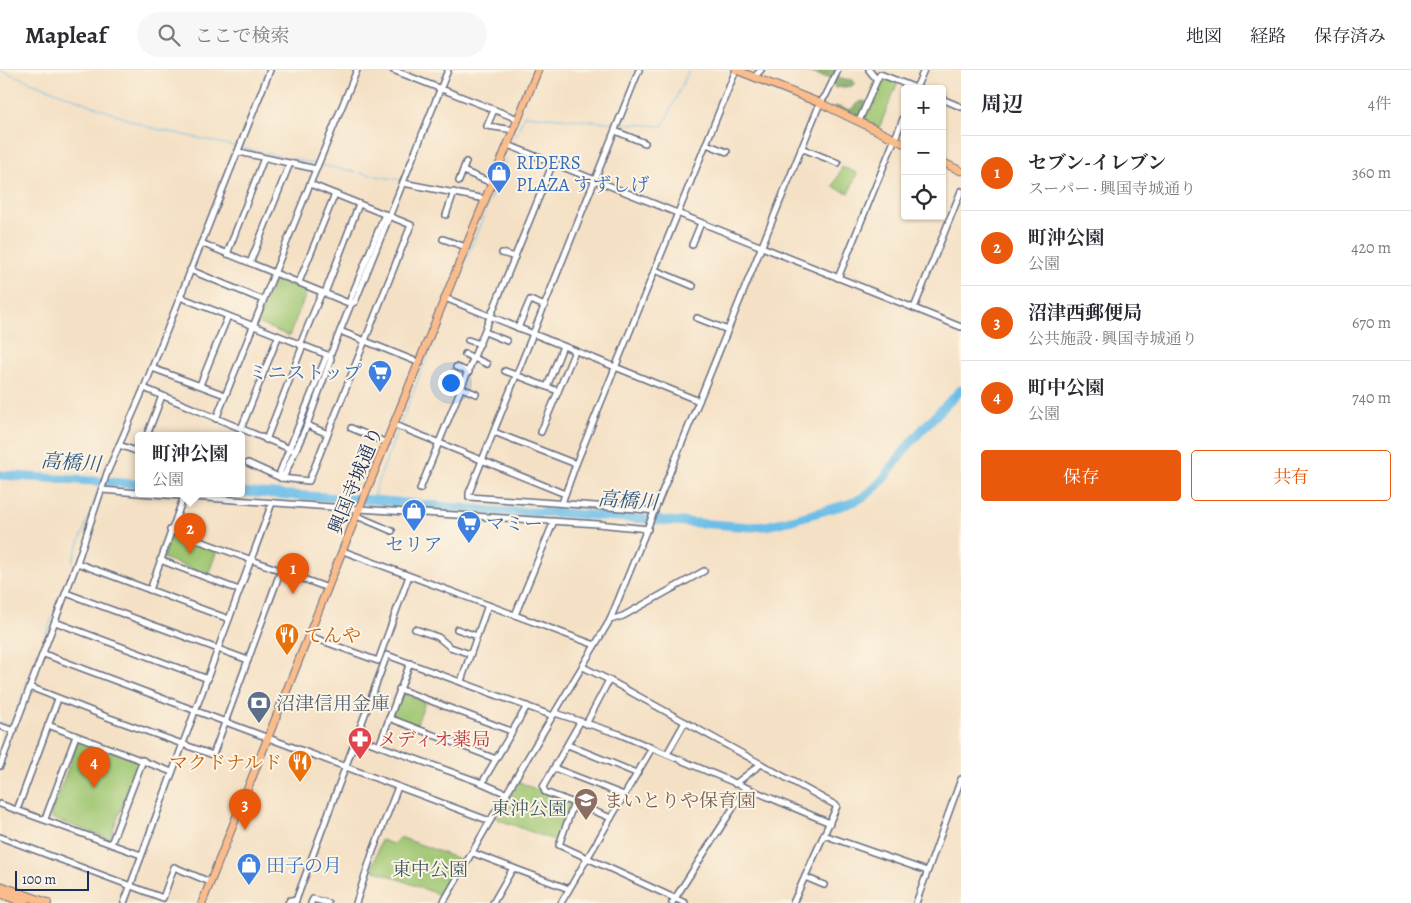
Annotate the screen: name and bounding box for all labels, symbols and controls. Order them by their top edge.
search box [137,12,487,57]
text: Mapleaf [25,19,107,51]
icon: search [155,21,183,49]
text: ここで検索 [195,23,290,49]
text: 地図 [1186,24,1222,48]
text: 経路 [1250,24,1286,48]
text: 保存済み [1314,24,1386,48]
map controls [901,85,946,220]
button: + [901,85,946,130]
text: 周辺 [981,90,1023,118]
text: 4件 [1368,93,1391,115]
button: − [901,130,946,175]
place label: RIDERS PLAZA すずしげ [516,150,650,198]
text: セブン-イレブン [1028,150,1166,176]
shop icon: RIDERS PLAZA すずしげ [486,160,512,194]
text: 1 [994,162,1000,184]
text: 360 m [1352,162,1391,184]
button: locate [901,175,946,220]
text: スーパー · 興国寺城通り [1028,178,1196,200]
text: 町沖公園 [1028,225,1104,251]
text: 2 [993,237,1001,259]
text: 420 m [1351,237,1391,259]
text: 公園 [1028,253,1060,275]
text: 沼津西郵便局 [1028,300,1142,326]
text: 3 [994,312,1000,334]
text: 670 m [1352,312,1391,334]
text: 公共施設 · 興国寺城通り [1028,328,1198,350]
supermarket icon: ミニストップ [367,359,393,393]
place label: ミニストップ [249,360,362,386]
your location [438,370,464,396]
text: 町中公園 [1028,375,1104,401]
text: 4 [993,387,1001,409]
text: 740 m [1352,387,1391,409]
text: 公園 [1028,403,1060,425]
street label: 興国寺城通り [323,423,389,538]
popup [135,432,245,497]
text: 町沖公園 [152,441,228,467]
water label: 高橋川 [40,447,104,478]
button: 保存 [981,450,1181,501]
button: 共有 [1191,450,1391,501]
text: 公園 [152,469,184,491]
water label: 高橋川 [597,485,661,516]
shop icon: セリア [401,498,427,532]
supermarket icon: マミー [456,510,482,544]
place label: マミー [486,511,543,537]
pin: 2 [174,513,206,554]
place label: セリア [385,532,443,558]
pin: 1 [277,553,309,594]
restaurant icon: てんや [274,622,300,656]
place label: てんや [304,623,361,649]
bank icon: 沼津信用金庫 [246,690,272,724]
place label: 沼津信用金庫 [276,691,390,717]
pharmacy icon: メディオ薬局 [347,726,373,760]
place label: メディオ薬局 [378,727,490,753]
pin: 4 [78,747,110,788]
restaurant icon: マクドナルド [287,749,313,783]
place label: マクドナルド [169,750,282,776]
school or university icon: まいとりや保育園 [573,787,599,821]
place label: まいとりや保育園 [604,788,756,814]
pin: 3 [229,789,261,830]
park label: 東沖公園 [491,796,567,822]
shop icon: 田子の月 [236,852,262,886]
place label: 田子の月 [266,853,342,879]
park label: 東中公園 [392,857,468,883]
scale bar [15,868,89,891]
text: 100 m [22,870,56,889]

